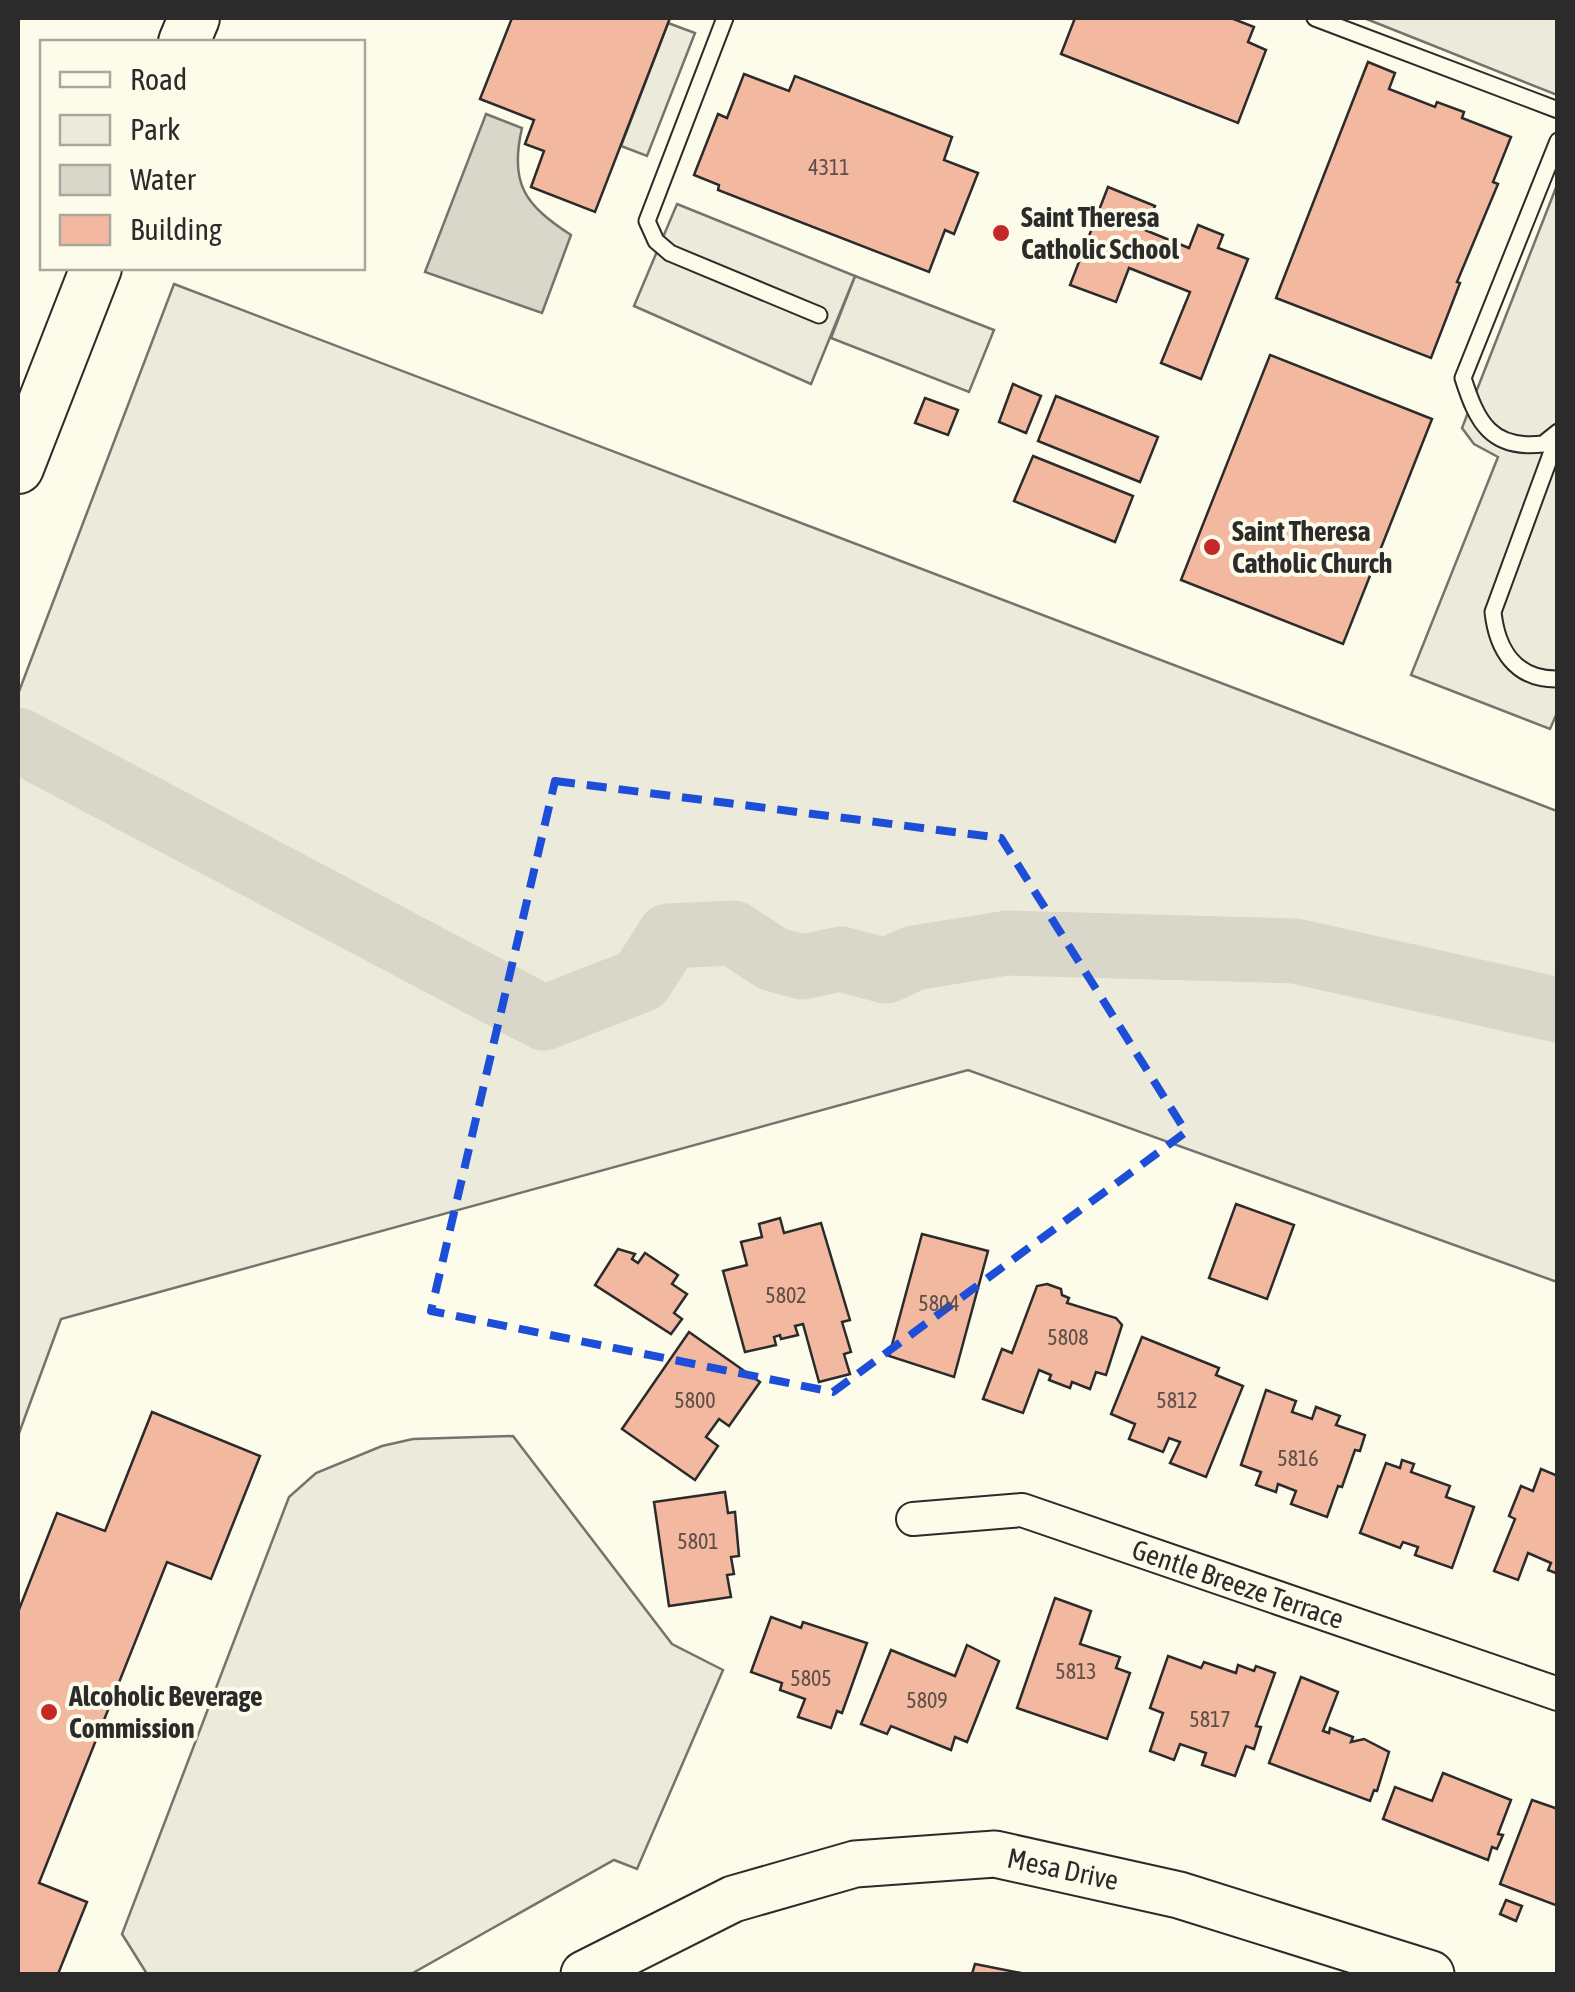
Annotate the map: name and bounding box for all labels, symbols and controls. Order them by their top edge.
legend [40,40,365,270]
text: Road [130,62,187,96]
text: Park [130,112,180,146]
house number: 4311 [808,154,850,180]
text: Water [130,162,197,196]
place label: Saint Theresa Catholic School [1021,201,1180,265]
text: Building [130,212,222,246]
marker: Saint Theresa Catholic School [990,222,1012,244]
place label: Saint Theresa Catholic Church [1232,515,1392,579]
marker: Saint Theresa Catholic Church [1201,536,1223,558]
house number: 5802 [765,1282,807,1308]
house number: 5804 [918,1290,960,1316]
house number: 5808 [1047,1324,1089,1350]
house number: 5800 [674,1387,716,1413]
house number: 5812 [1156,1387,1198,1413]
house number: 5816 [1277,1445,1319,1471]
house number: 5801 [677,1528,719,1554]
street label: Gentle Breeze Terrace [1128,1533,1348,1635]
house number: 5813 [1055,1658,1097,1684]
house number: 5805 [790,1665,832,1691]
place label: Alcoholic Beverage Commission [68,1680,263,1744]
house number: 5809 [906,1687,948,1713]
marker: Alcoholic Beverage Commission [38,1701,60,1723]
house number: 5817 [1189,1706,1231,1732]
street label: Mesa Drive [1005,1842,1121,1896]

